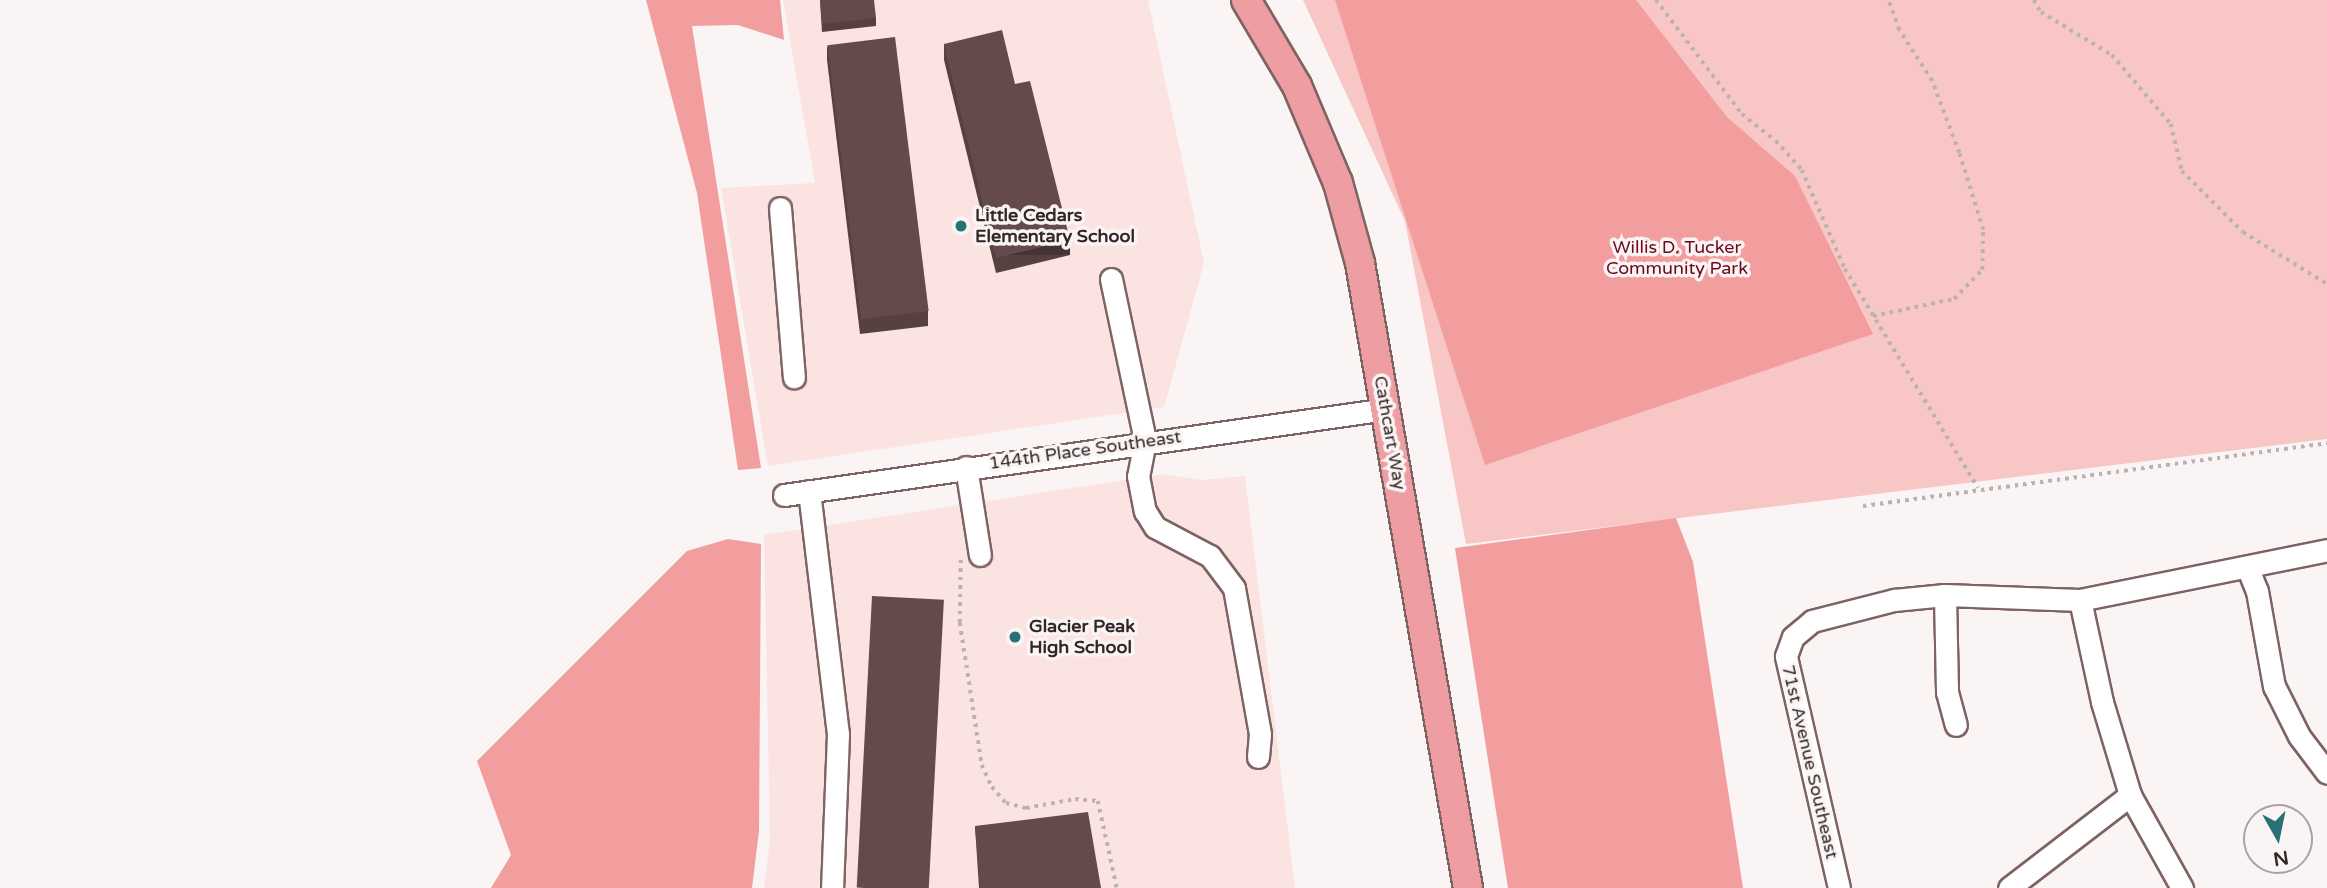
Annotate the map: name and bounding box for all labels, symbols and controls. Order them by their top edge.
place label: Little Cedars Elementary School [975,205,1135,248]
marker: Little Cedars Elementary School [953,218,969,234]
park label: Willis D. Tucker Community Park [1606,237,1748,280]
street label: Cathcart Way [1369,374,1411,492]
street label: 144th Place Southeast [987,426,1183,474]
place label: Glacier Peak High School [1029,616,1135,658]
marker: Glacier Peak High School [1007,629,1023,645]
street label: 71st Avenue Southeast [1777,663,1843,861]
north arrow [2243,804,2313,874]
text: N [2272,846,2290,870]

